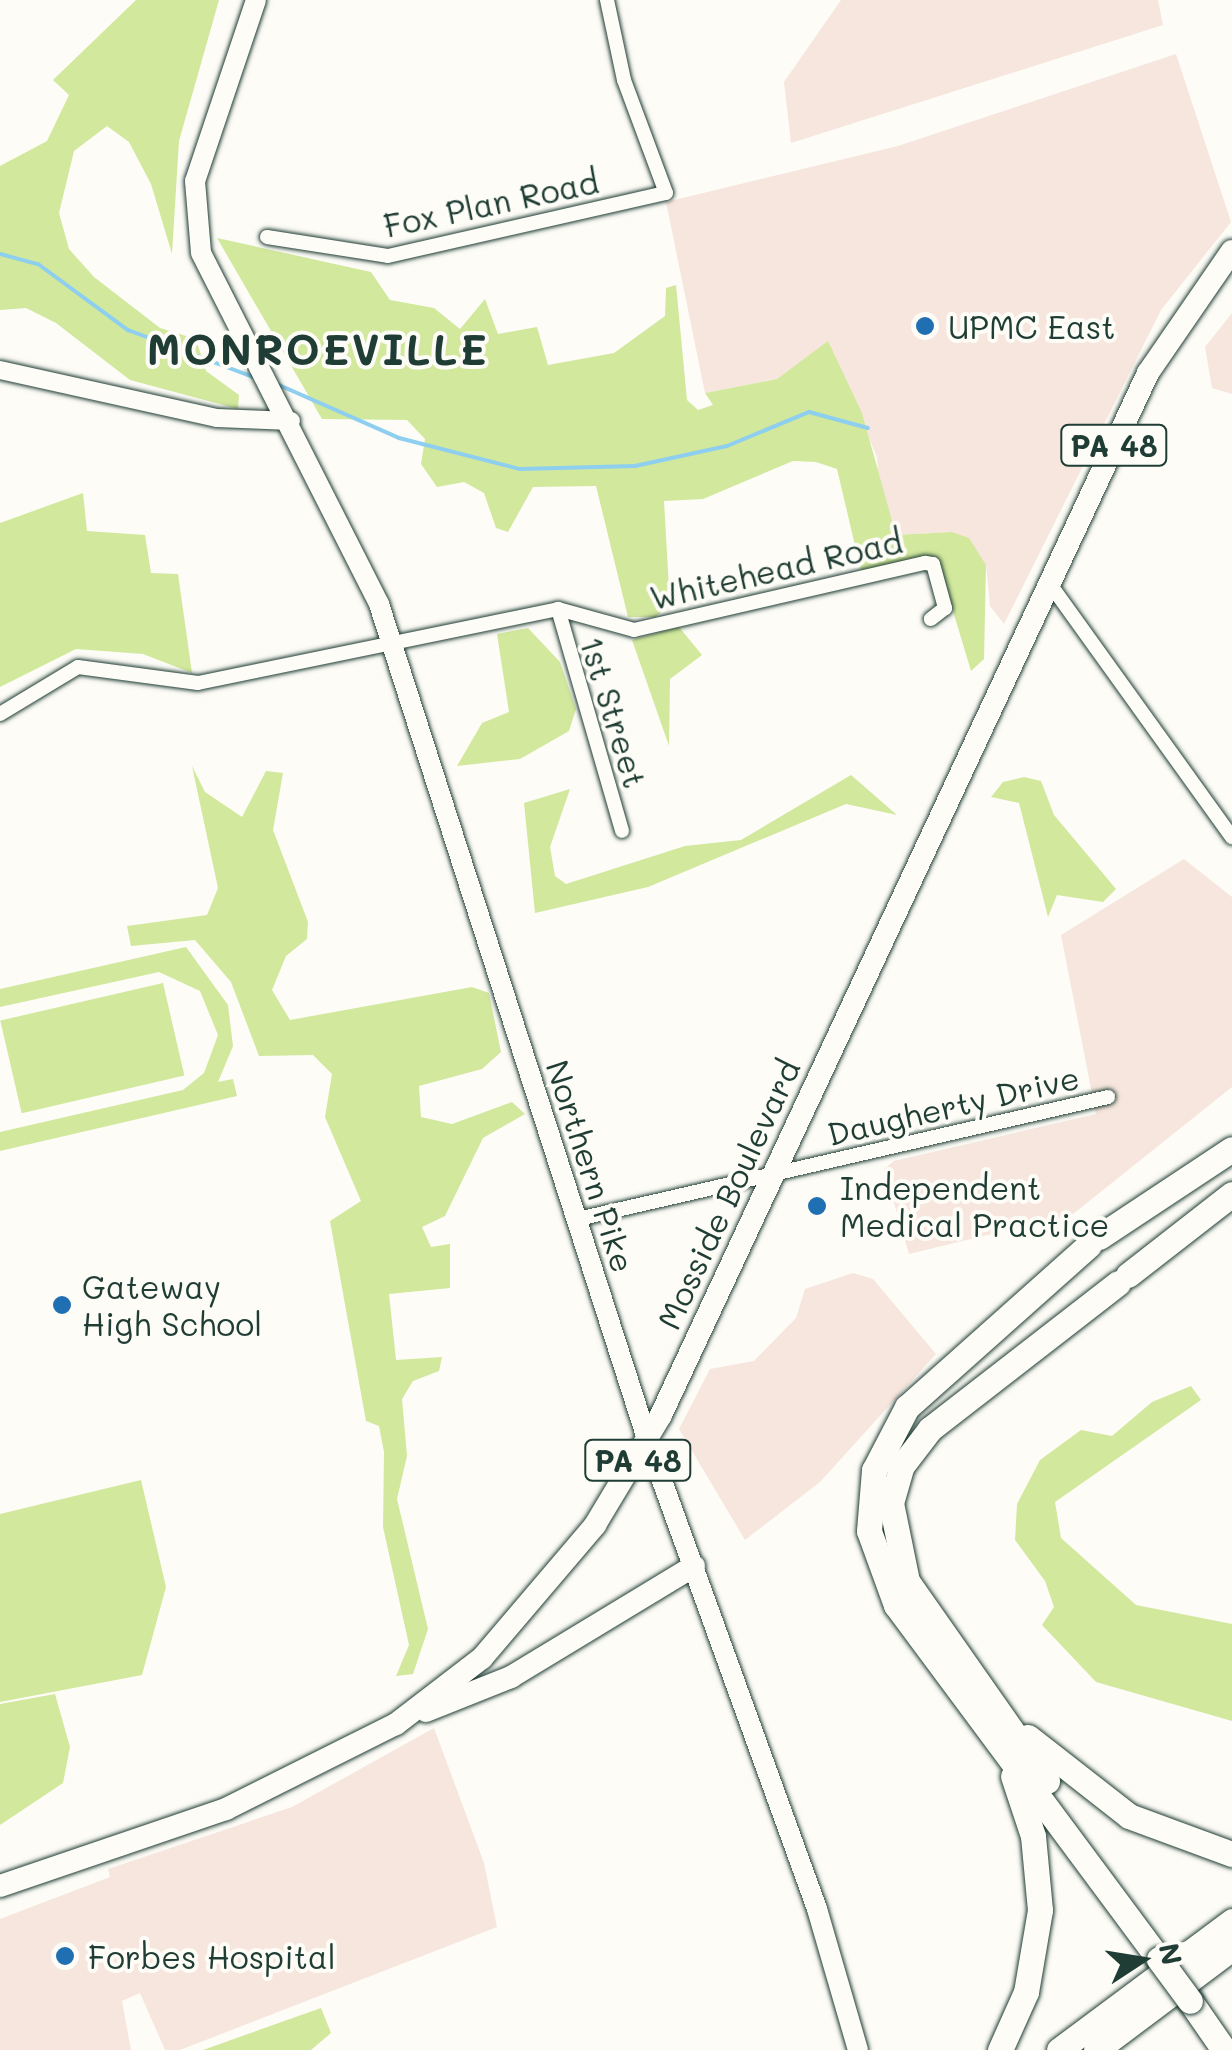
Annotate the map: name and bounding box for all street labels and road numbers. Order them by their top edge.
street label: Fox Plan Road [380,161,602,245]
road number: PA 48 [1059,420,1169,470]
street label: Whitehead Road [646,521,906,617]
street label: 1st Street [573,632,655,792]
street label: Mosside Boulevard [649,1053,807,1335]
street label: Northern Pike [539,1055,643,1277]
street label: Daugherty Drive [823,1057,1083,1153]
road number: PA 48 [583,1435,693,1485]

